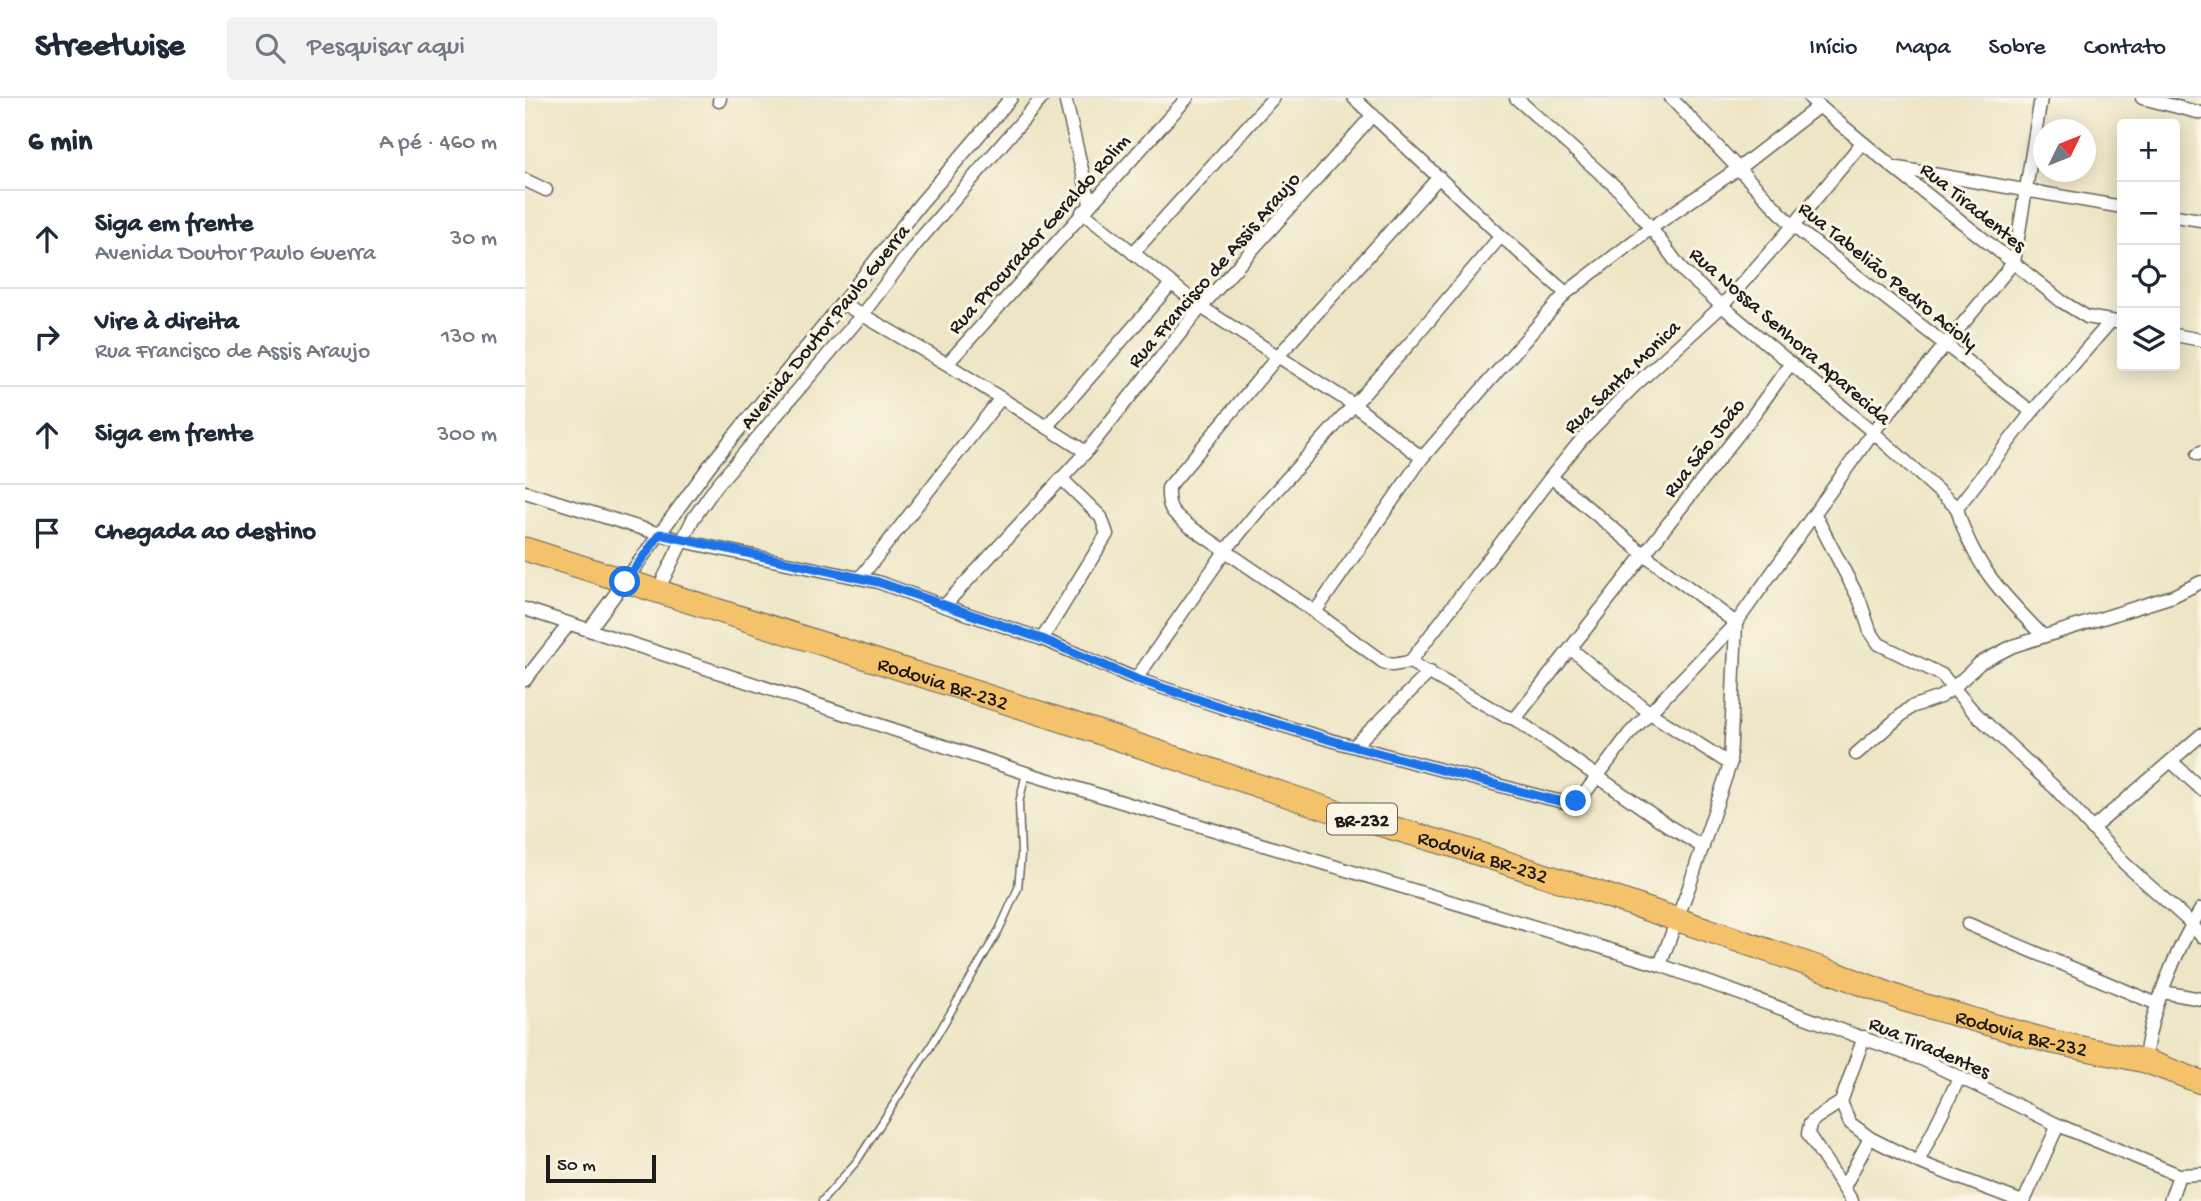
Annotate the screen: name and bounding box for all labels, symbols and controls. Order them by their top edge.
search box [227,17,717,80]
text: Streetwise [35,29,185,67]
icon: search [251,29,289,67]
text: Pesquisar aqui [307,33,465,64]
text: Início [1809,34,1857,63]
text: Mapa [1895,34,1951,63]
text: Sobre [1989,34,2046,63]
text: Contato [2084,34,2166,63]
north arrow [2033,119,2096,182]
map controls [2117,119,2180,371]
button: + [2117,119,2180,182]
text: 6 min [28,126,92,161]
text: A pé · 460 m [379,130,497,157]
street label: Rua Procurador Geraldo Rolim [944,130,1137,341]
street label: Rua Tiradentes [1914,158,2031,260]
street label: Rua Francisco de Assis Araujo [1124,168,1308,374]
button: − [2117,182,2180,245]
street label: Rua Tabelião Pedro Acioly [1792,198,1982,358]
text: Siga em frente [95,210,253,241]
icon: ahead [28,220,66,258]
street label: Avenida Doutor Paulo Guerra [736,220,918,436]
text: 30 m [450,226,497,253]
text: Avenida Doutor Paulo Guerra [95,241,376,268]
street label: Rua Nossa Senhora Aparecida [1683,243,1896,433]
button: locate [2117,245,2180,308]
text: Vire à direita [95,308,239,339]
button: layers [2117,308,2180,371]
street label: Rua Santa Monica [1560,316,1688,441]
icon: right [28,318,66,356]
text: 130 m [441,324,497,351]
text: Rua Francisco de Assis Araujo [95,339,370,366]
street label: Rua São João [1659,394,1752,504]
icon: ahead [28,416,66,454]
text: Siga em frente [95,420,253,451]
text: 300 m [437,422,497,449]
icon: arrive [28,514,66,552]
text: Chegada ao destino [95,518,316,549]
route start [609,566,640,597]
street label: Rodovia BR-232 [874,653,1011,718]
route end [1560,785,1591,816]
road number: BR-232 [1327,804,1397,834]
street label: Rodovia BR-232 [1414,827,1550,891]
street label: Rodovia BR-232 [1952,1006,2089,1065]
street label: Rua Tiradentes [1864,1012,1994,1087]
scale bar [546,1152,656,1184]
text: 50 m [557,1155,596,1178]

